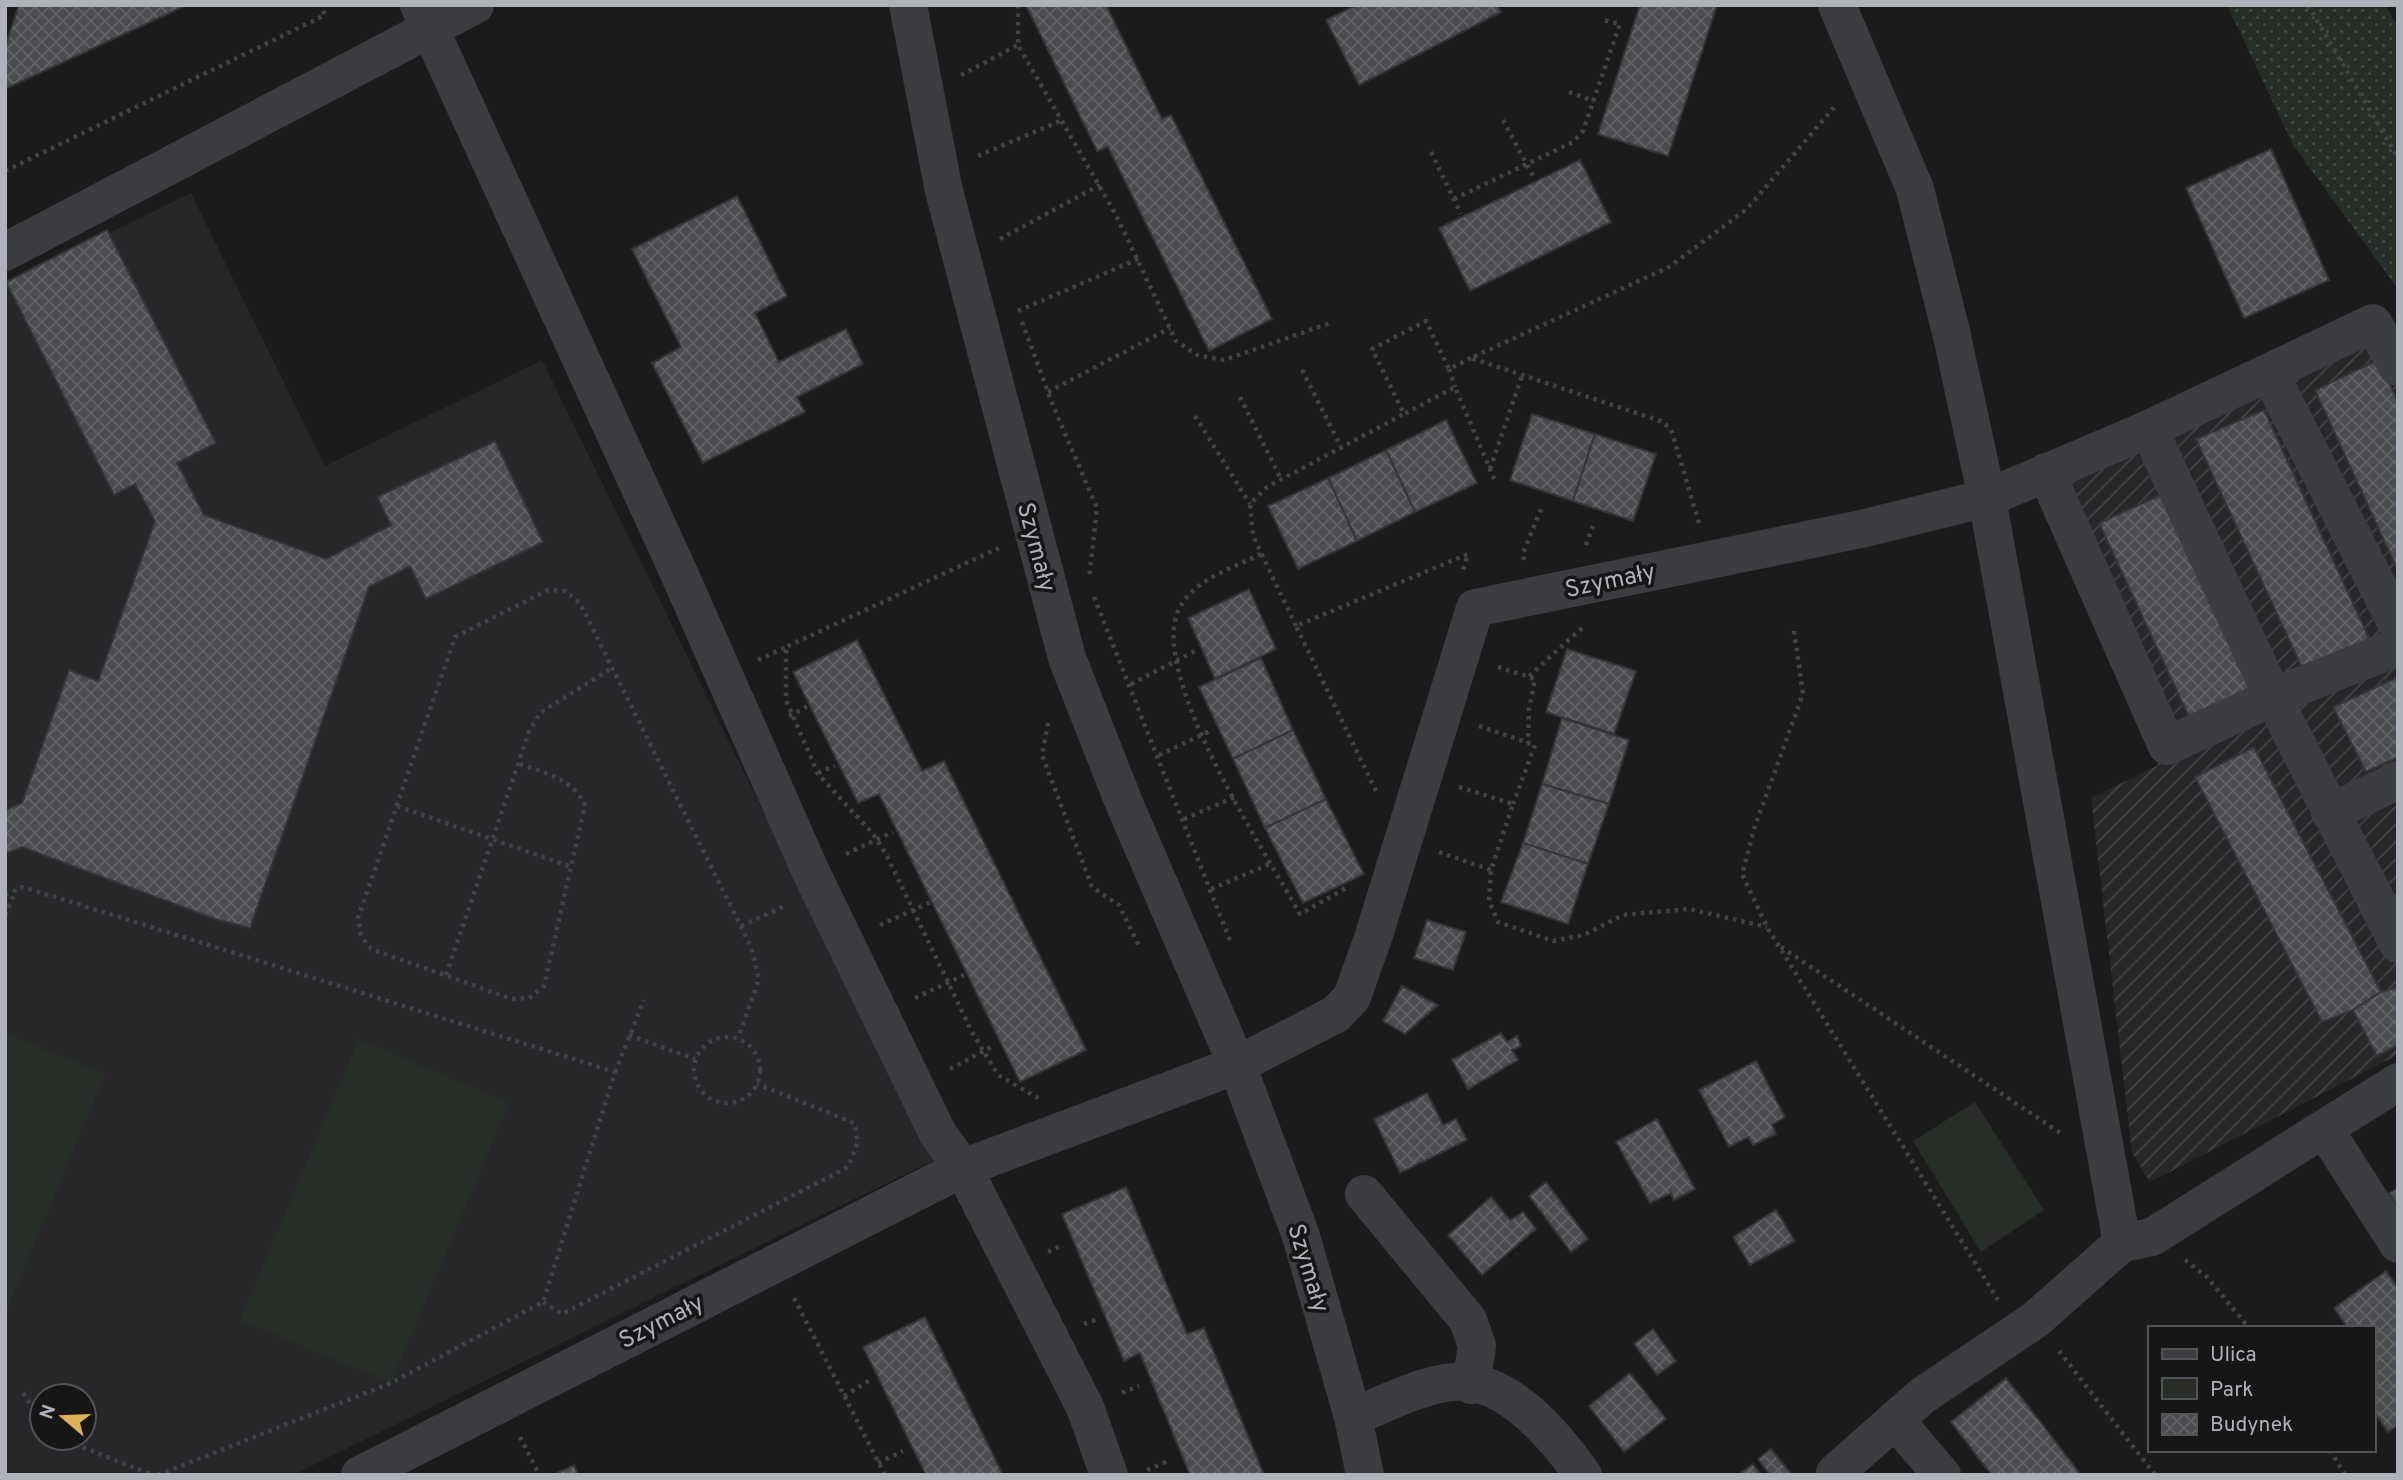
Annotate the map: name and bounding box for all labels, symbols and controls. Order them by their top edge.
street label: Szymały [1009,500,1061,595]
street label: Szymały [1563,558,1658,606]
street label: Szymały [1279,1221,1335,1317]
street label: Szymały [614,1289,709,1357]
legend [2148,1326,2375,1452]
text: Ulica [2210,1342,2257,1369]
text: Park [2210,1377,2253,1404]
north arrow [28,1382,98,1452]
text: N [35,1402,62,1422]
text: Budynek [2210,1412,2293,1439]

